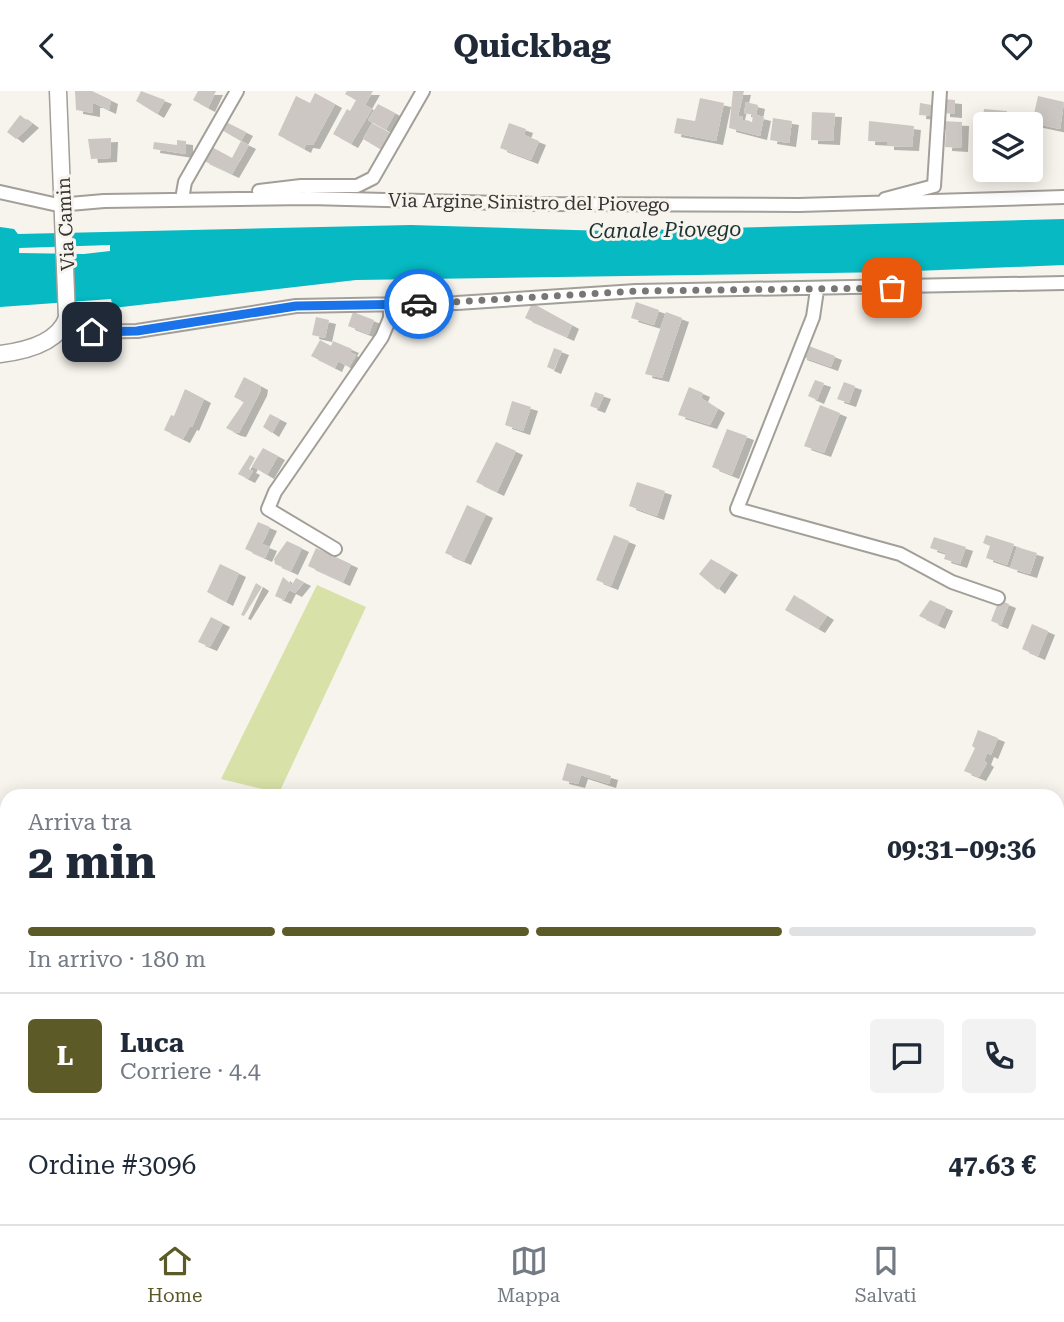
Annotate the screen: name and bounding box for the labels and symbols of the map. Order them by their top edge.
street label: Via Camin [52,176,79,272]
street label: Via Argine Sinistro del Piovego [388,189,670,216]
water label: Canale Piovego [588,217,742,243]
pin [862,258,922,318]
courier [384,269,454,339]
pin [62,302,122,362]

